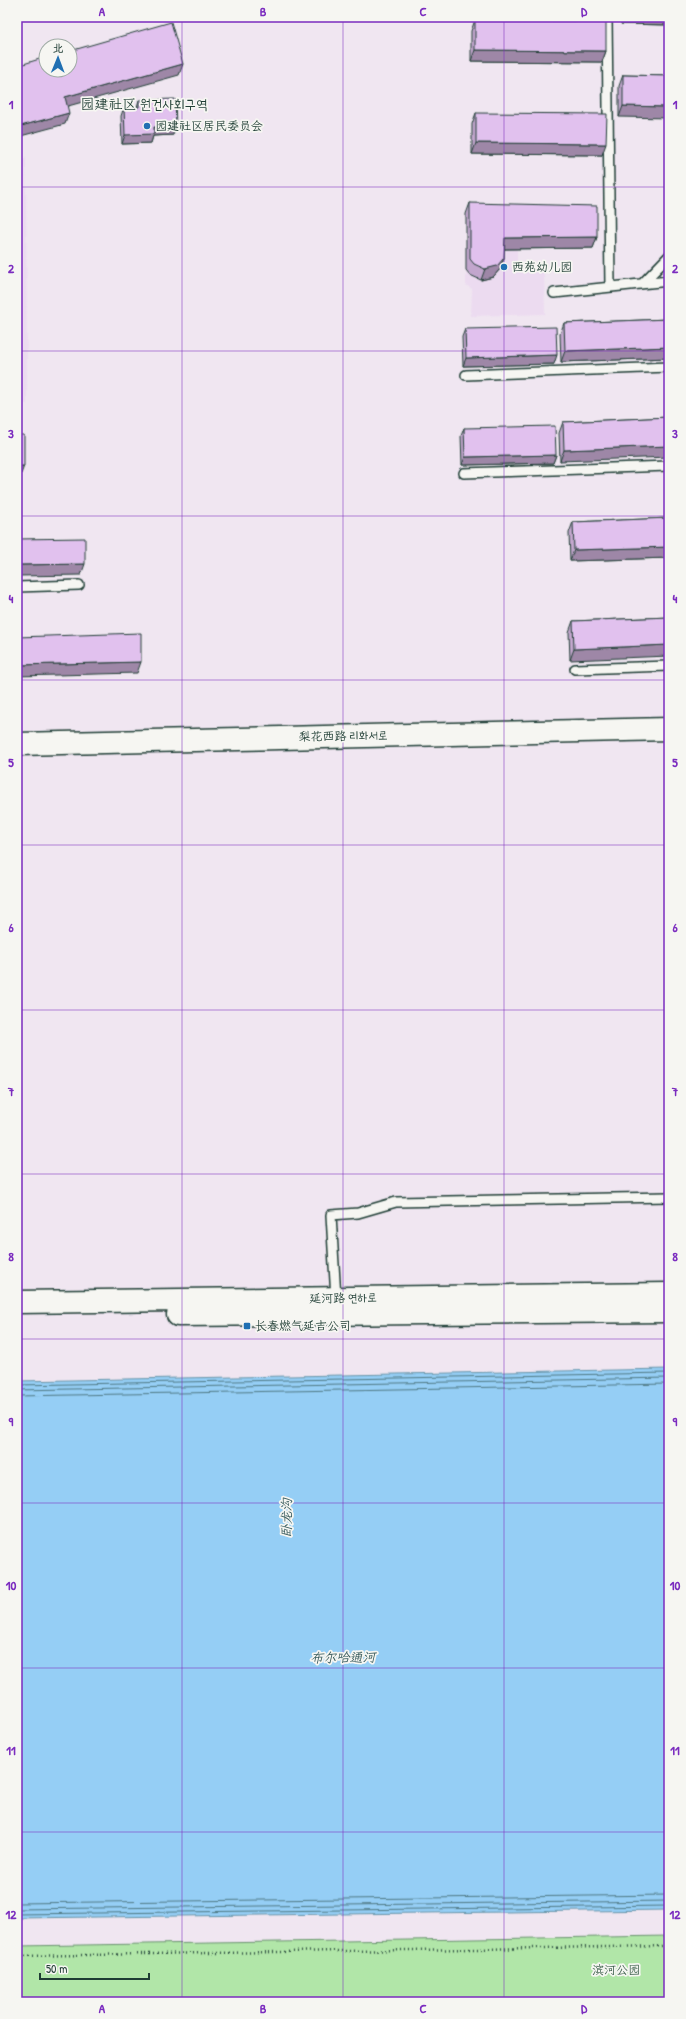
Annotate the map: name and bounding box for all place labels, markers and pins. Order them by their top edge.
place label: 园建社区居民委员会 [155,117,263,134]
marker: 园建社区居民委员会 [142,121,152,131]
place label: 西苑幼儿园 [512,258,572,275]
marker: 西苑幼儿园 [499,262,509,272]
place label: 长春燃气延吉公司 [255,1317,351,1334]
marker: 长春燃气延吉公司 [242,1321,252,1331]

